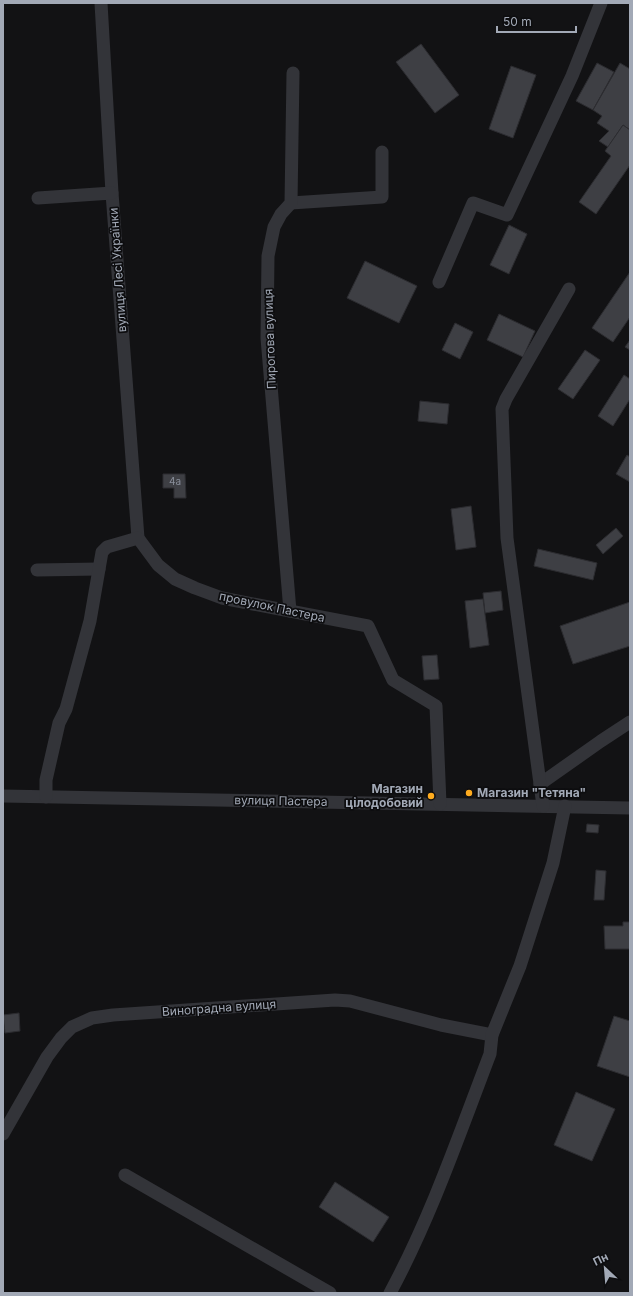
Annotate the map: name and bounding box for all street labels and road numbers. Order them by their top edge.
street label: вулиця Лесі Українки [106,207,129,333]
street label: Пирогова вулиця [260,289,279,389]
street label: провулок Пастера [218,588,326,625]
street label: вулиця Пастера [234,792,328,809]
street label: Виноградна вулиця [161,996,277,1019]

